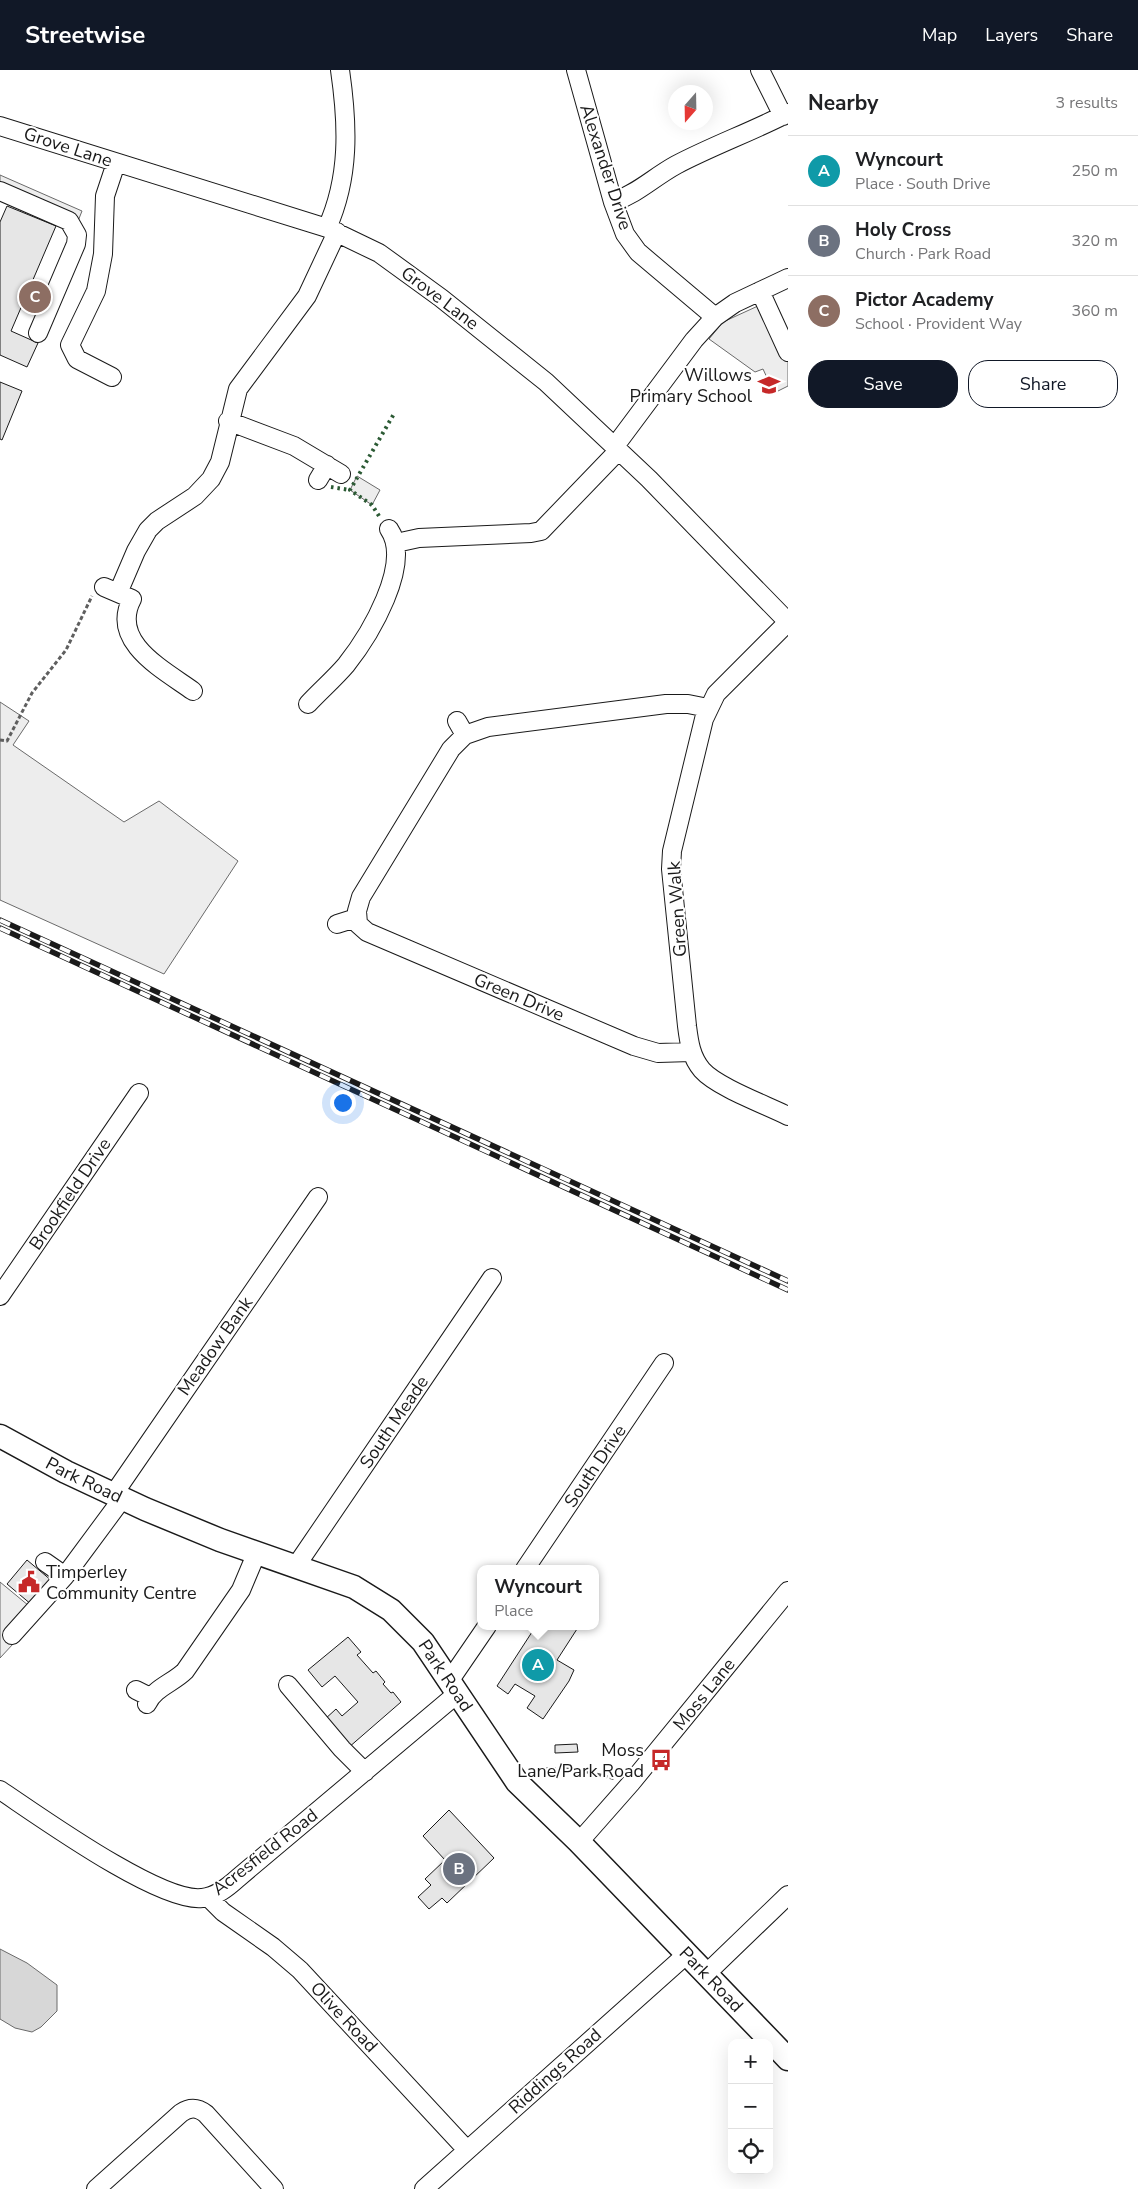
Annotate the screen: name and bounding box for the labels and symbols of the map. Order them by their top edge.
north arrow [668,85,713,130]
street label: Alexander Drive [574,101,638,233]
street label: Grove Lane [21,121,115,173]
street label: Grove Lane [396,261,484,335]
pin: C [19,278,51,316]
place label: Willows Primary School [629,363,753,408]
school or university icon: Willows Primary School [756,372,782,398]
street label: Green Walk [662,859,692,958]
street label: Green Drive [470,967,568,1027]
your location [330,1090,356,1116]
street label: Brookfield Drive [24,1133,116,1255]
street label: Meadow Bank [172,1291,259,1400]
street label: South Meade [354,1371,434,1473]
street label: South Drive [558,1420,632,1512]
street label: Park Road [41,1451,126,1509]
place label: Timperley Community Centre [46,1560,197,1605]
public building icon: Timperley Community Centre [16,1569,42,1595]
street label: Park Road [413,1635,479,1717]
pin: A [522,1646,554,1684]
street label: Moss Lane [667,1653,741,1735]
place label: Moss Lane/Park Road [517,1738,644,1783]
bus stop icon: Moss Lane/Park Road [648,1747,674,1773]
street label: Acresfield Road [207,1803,323,1901]
pin: B [443,1850,475,1888]
street label: Park Road [674,1941,749,2017]
street label: Olive Road [305,1976,383,2058]
street label: Riddings Road [503,2023,607,2119]

